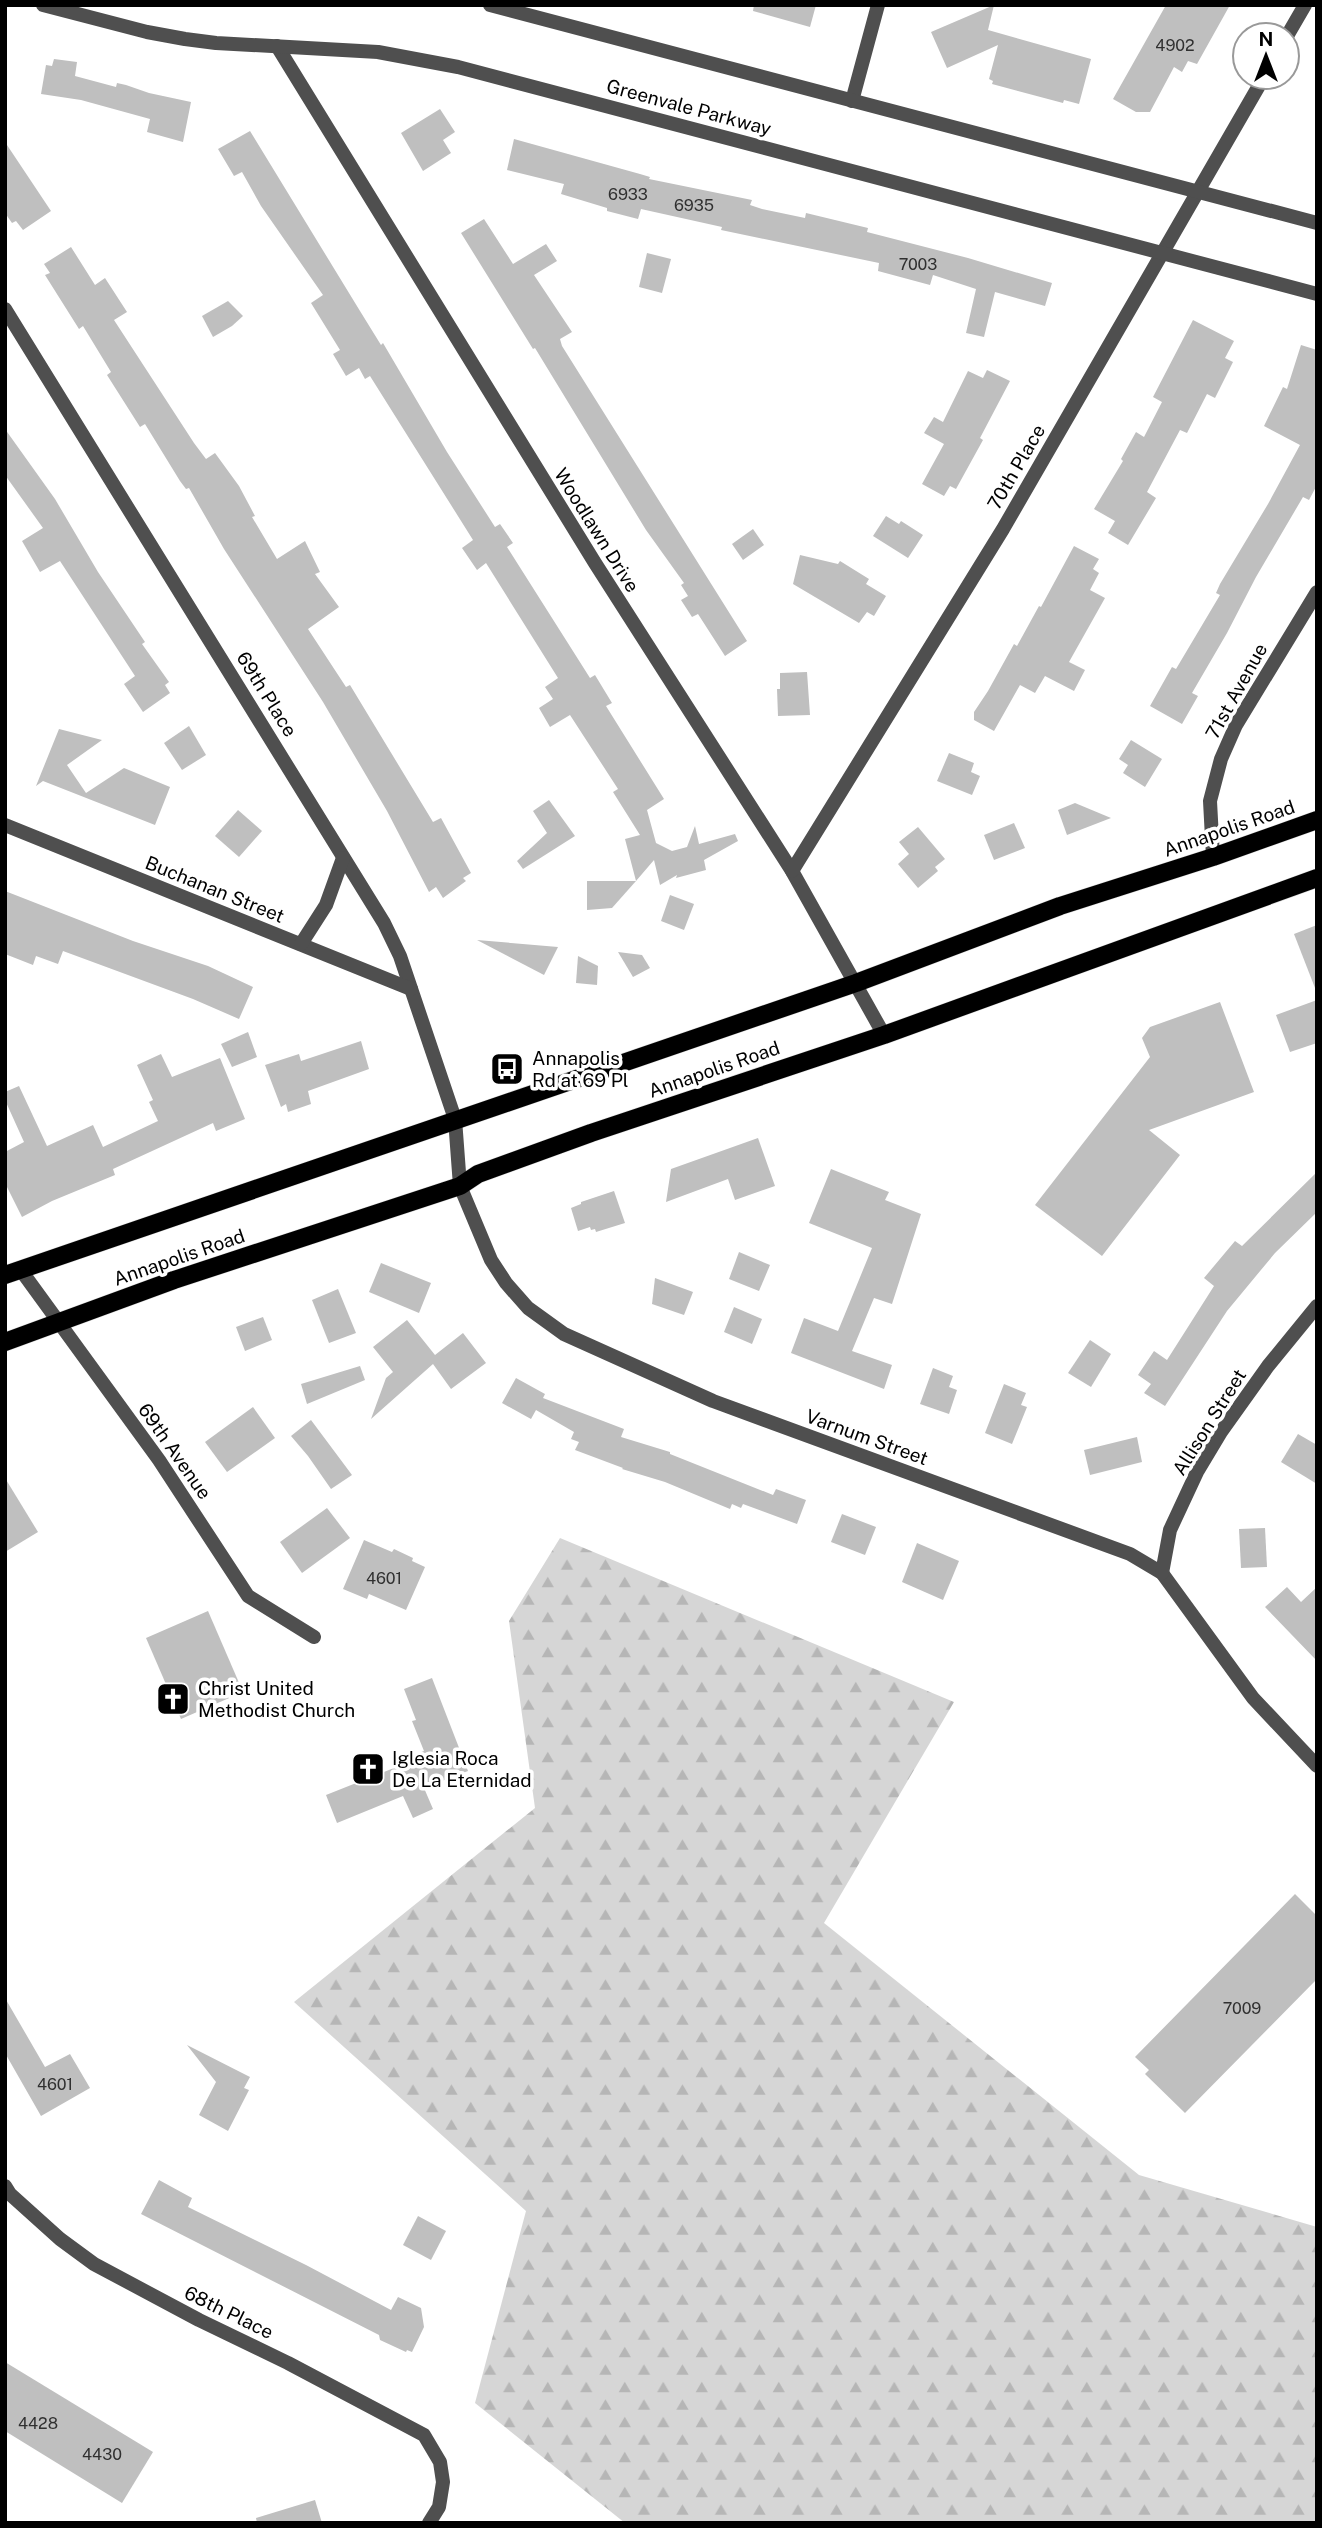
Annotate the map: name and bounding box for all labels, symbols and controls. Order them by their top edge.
north arrow [1231,21,1301,91]
text: N [1259,28,1273,50]
house number: 4902 [1155,36,1195,55]
street label: Greenvale Parkway [604,74,774,140]
house number: 6933 [608,185,648,204]
house number: 6935 [674,196,714,215]
house number: 7003 [899,255,937,274]
street label: 70th Place [983,420,1049,514]
street label: Woodlawn Drive [550,464,644,596]
street label: 71st Avenue [1201,639,1271,743]
street label: 69th Place [232,648,302,740]
street label: Annapolis Road [1160,795,1298,861]
street label: Buchanan Street [142,851,288,927]
street label: Annapolis Road [645,1036,783,1102]
place label: Annapolis Rd at 69 Pl [532,1047,629,1091]
bus stop icon: Annapolis Rd at 69 Pl [488,1050,526,1088]
street label: Annapolis Road [110,1224,248,1290]
street label: Allison Street [1168,1365,1250,1479]
street label: 69th Avenue [134,1399,216,1503]
street label: Varnum Street [803,1405,931,1469]
house number: 4601 [366,1569,402,1588]
place label: Christ United Methodist Church [198,1677,355,1721]
church icon: Christ United Methodist Church [154,1680,192,1718]
place label: Iglesia Roca De La Eternidad [392,1747,532,1791]
church icon: Iglesia Roca De La Eternidad [349,1750,387,1788]
house number: 7009 [1223,1999,1261,2018]
house number: 4601 [37,2075,73,2094]
street label: 68th Place [181,2281,277,2343]
house number: 4428 [18,2414,58,2433]
house number: 4430 [82,2445,122,2464]

